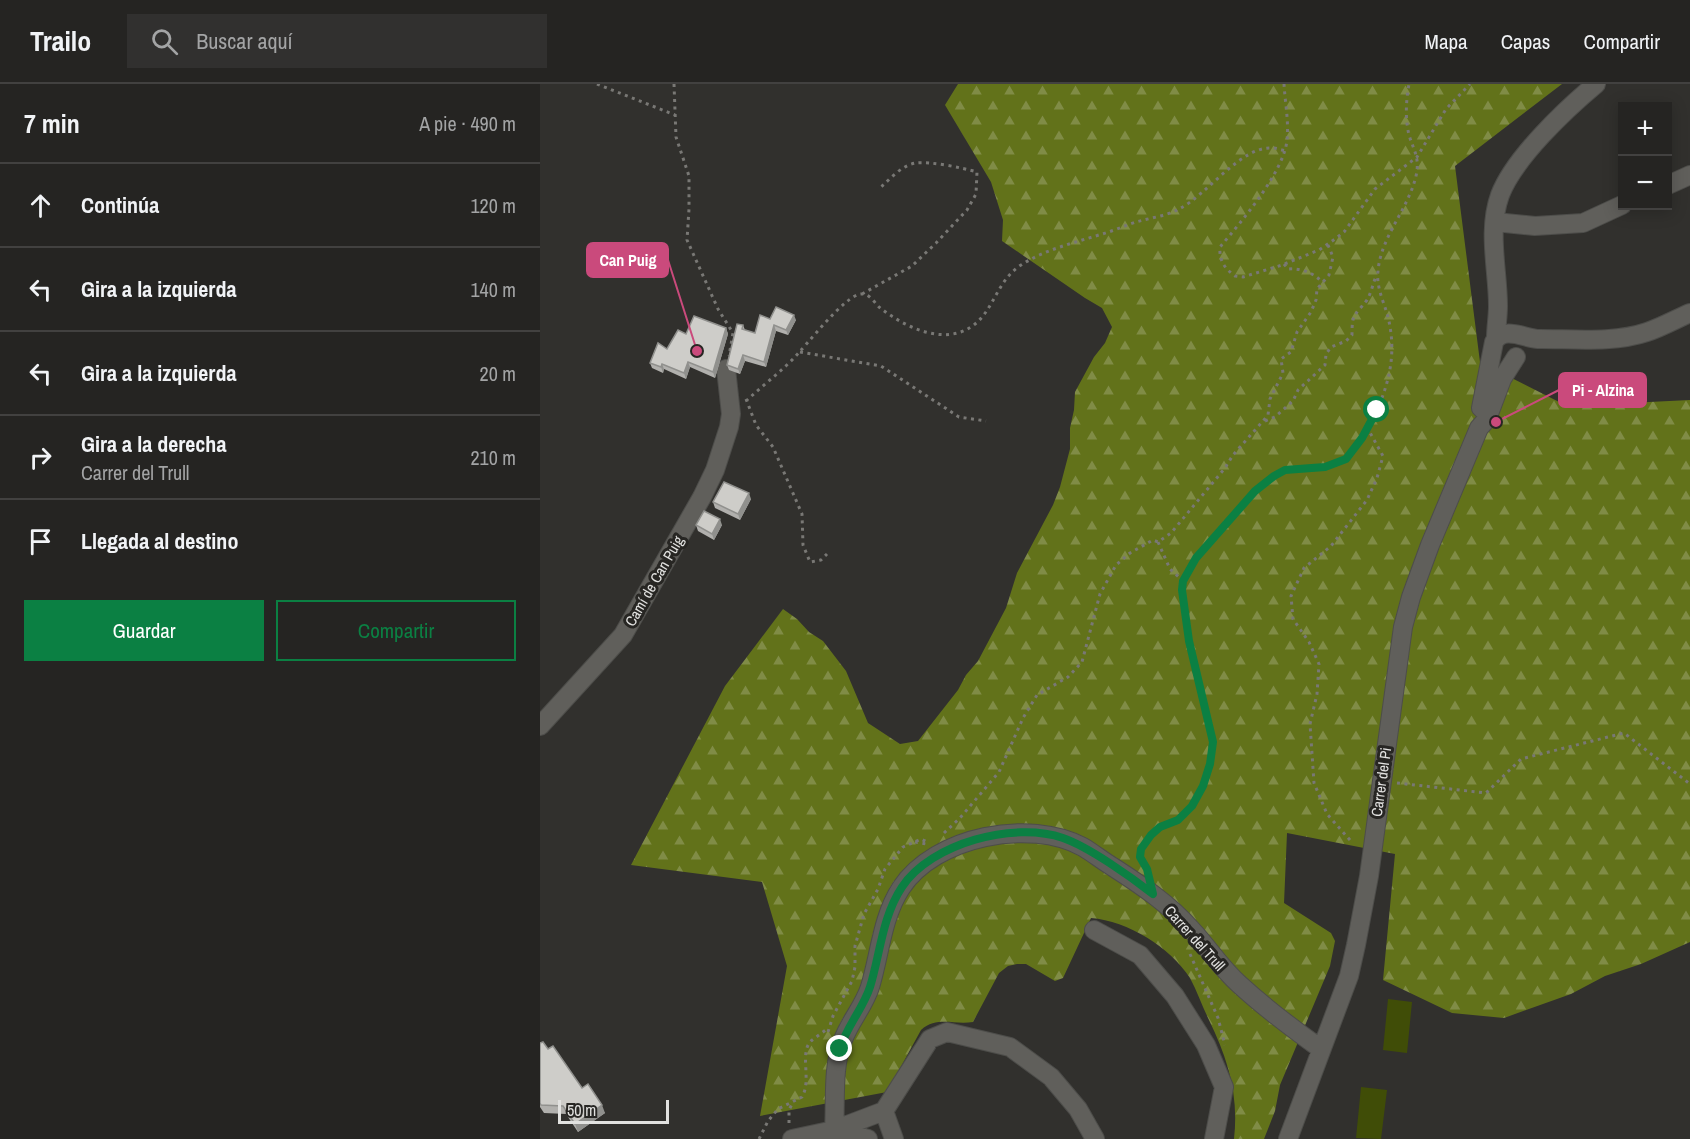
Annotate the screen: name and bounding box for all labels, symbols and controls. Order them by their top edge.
search box [127,14,547,68]
text: Trailo [30,22,91,60]
icon: search [148,25,181,58]
text: Buscar aquí [196,26,293,56]
text: Mapa [1425,27,1468,56]
text: Capas [1501,27,1550,56]
text: Compartir [1583,27,1660,56]
map controls [1618,102,1672,210]
button: + [1618,102,1672,156]
text: 7 min [24,106,80,141]
text: A pie · 490 m [419,110,516,137]
button: − [1618,156,1672,210]
icon: ahead [24,189,57,222]
text: Continúa [81,190,159,220]
text: 120 m [470,192,516,219]
callout: Can Puig [587,243,668,277]
text: Can Puig [600,249,656,271]
icon: left [24,273,57,306]
text: Gira a la izquierda [81,274,236,304]
text: 140 m [470,276,516,303]
icon: left [24,357,57,390]
text: Gira a la izquierda [81,358,236,388]
text: 20 m [480,360,516,387]
callout: Pi - Alzina [1559,373,1646,407]
text: Pi - Alzina [1572,379,1635,401]
route start [1363,396,1389,422]
text: Gira a la derecha [81,429,226,459]
icon: right [24,441,57,474]
text: 210 m [470,444,516,471]
text: Carrer del Trull [81,459,189,486]
icon: arrive [24,525,57,558]
text: Llegada al destino [81,526,238,556]
street label: Camí de Can Puig [620,532,688,630]
button: Guardar [24,600,264,661]
button: Compartir [276,600,516,661]
street label: Carrer del Pi [1366,746,1396,818]
street label: Carrer del Trull [1160,901,1230,975]
route end [826,1035,852,1061]
scale bar [558,1097,669,1124]
text: 50 m [567,1099,596,1121]

